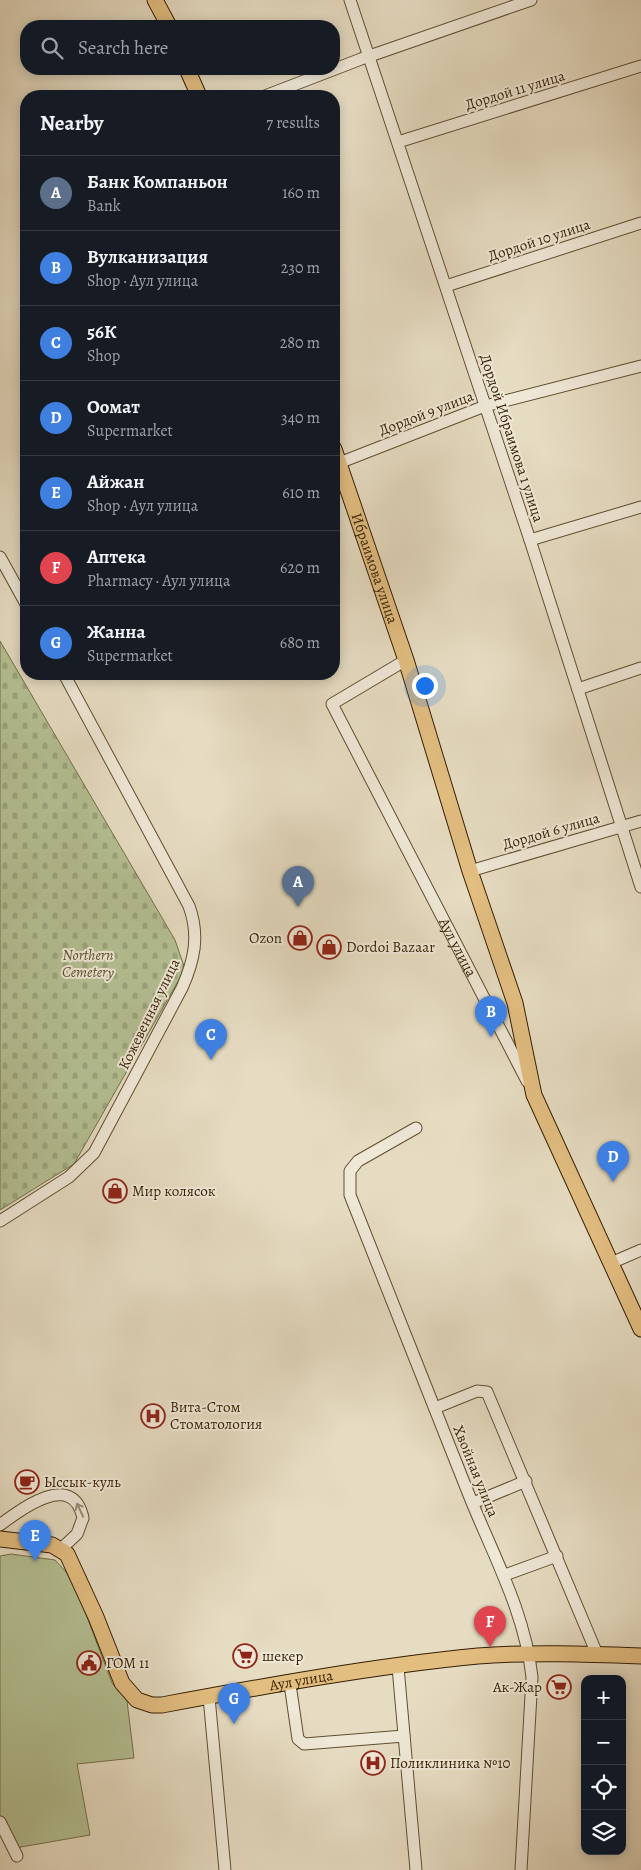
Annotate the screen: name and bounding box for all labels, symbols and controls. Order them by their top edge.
search box [20,20,340,75]
icon: search [38,34,66,62]
text: Search here [78,35,168,61]
street label: Дордой 11 улица [463,65,567,115]
text: Nearby [40,109,103,137]
text: 7 results [266,112,320,134]
text: Банк Компаньон [87,169,228,195]
text: A [51,182,61,204]
text: 160 m [282,182,320,204]
text: Bank [87,195,121,217]
street label: Дордой 10 улица [485,214,593,266]
text: Вулканизация [87,244,208,270]
text: B [51,257,61,279]
text: 230 m [281,257,320,279]
text: Shop · Аул улица [87,270,198,292]
text: 56К [87,319,117,345]
text: C [51,332,61,354]
text: 280 m [280,332,320,354]
text: Shop [87,345,120,367]
street label: Дордой Ибраимова 1 улица [475,351,549,525]
street label: Дордой 9 улица [376,386,476,440]
text: Оомат [87,394,140,420]
text: D [50,407,62,429]
text: 340 m [281,407,320,429]
text: Supermarket [87,420,173,442]
text: Айжан [87,469,144,495]
text: E [51,482,61,504]
text: 610 m [282,482,320,504]
text: Shop · Аул улица [87,495,198,517]
street label: Ибраимова улица [347,510,403,626]
text: Аптека [87,544,146,570]
text: F [52,557,60,579]
text: 620 m [280,557,320,579]
text: Pharmacy · Аул улица [87,570,230,592]
text: Жанна [87,619,146,645]
text: G [51,632,61,654]
text: 680 m [280,632,320,654]
text: Supermarket [87,645,173,667]
your location [412,673,438,699]
street label: Дордой 6 улица [500,808,602,854]
pin: A [282,866,314,907]
street label: Аул улица [434,913,481,980]
shop icon: Ozon [287,925,313,951]
place label: Ozon [249,928,282,948]
shop icon: Dordoi Bazaar [316,934,342,960]
place label: Dordoi Bazaar [346,937,435,957]
park label: Northern Cemetery [62,945,114,982]
street label: Кожевенная улица [113,955,185,1073]
pin: B [475,996,507,1037]
pin: C [195,1019,227,1060]
pin: D [597,1141,629,1182]
shop icon: Мир колясок [102,1178,128,1204]
place label: Мир колясок [132,1181,216,1201]
place label: Вита-Стом Стоматология [170,1397,262,1434]
hospital icon: Вита-Стом Стоматология [140,1403,166,1429]
street label: Хвойная улица [448,1422,504,1520]
cafe icon: Ыссык-куль [14,1469,40,1495]
place label: Ыссык-куль [44,1472,121,1492]
one-way arrow [74,1502,84,1517]
pin: E [19,1520,51,1561]
pin: F [474,1606,506,1647]
supermarket icon: шекер [232,1643,258,1669]
place label: шекер [262,1646,303,1666]
public building icon: ГОМ 11 [76,1650,102,1676]
place label: ГОМ 11 [106,1653,149,1673]
street label: Аул улица [267,1665,334,1696]
supermarket icon: Ак-Жар [546,1674,572,1700]
map controls [581,1675,626,1855]
button: + [581,1675,626,1720]
place label: Ак-Жар [492,1677,542,1697]
pin: G [218,1683,250,1724]
button: − [581,1720,626,1765]
hospital icon: Поликлиника №10 [360,1750,386,1776]
place label: Поликлиника №10 [390,1753,511,1773]
button: locate [581,1765,626,1810]
button: layers [581,1810,626,1855]

